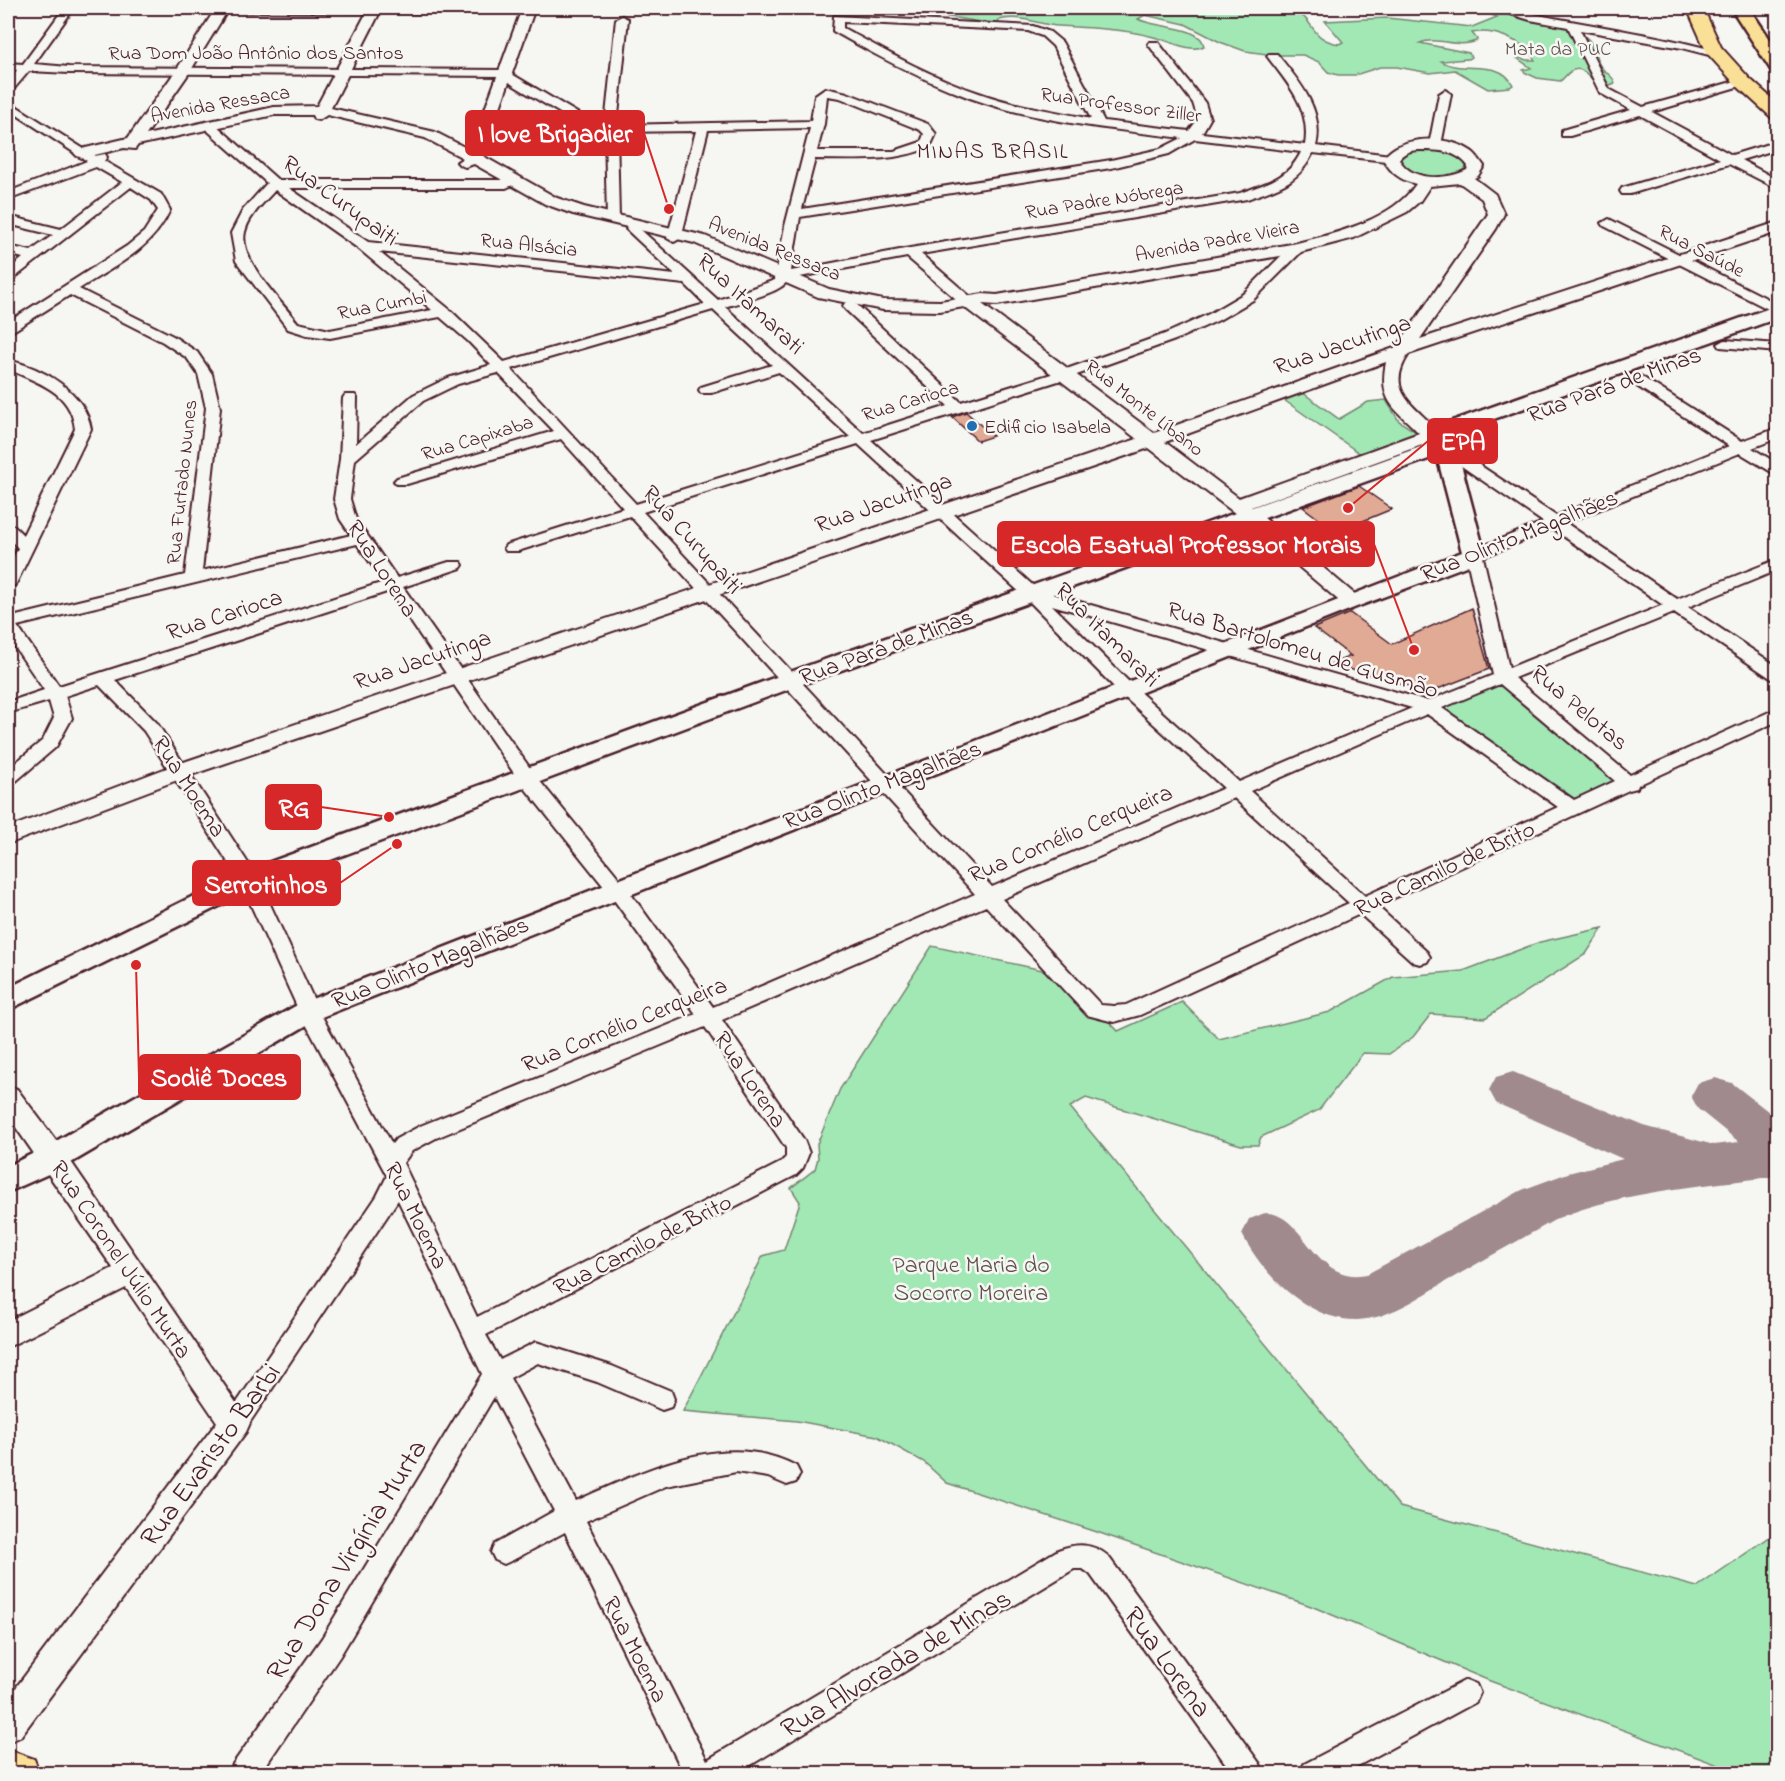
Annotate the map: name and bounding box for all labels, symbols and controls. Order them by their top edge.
park label: Mata da PUC [1505,36,1611,65]
street label: Rua Dom João Antônio dos Santos [108,40,404,69]
street label: Avenida Ressaca [149,79,292,132]
street label: Rua Professor Ziller [1038,81,1204,132]
callout: I love Brigadier [466,111,644,155]
text: I love Brigadier [478,117,633,156]
district label: MINAS BRASIL [917,137,1069,169]
street label: Rua Curupaiti [274,148,405,256]
street label: Rua Padre Nóbrega [1023,175,1186,229]
street label: Avenida Ressaca [703,210,845,290]
street label: Avenida Padre Vieira [1133,214,1302,271]
street label: Rua Saúde [1653,218,1749,286]
street label: Rua Alsácia [479,227,579,266]
street label: Rua Itamarati [687,245,811,364]
street label: Rua Cumbi [335,284,430,329]
street label: Rua Jacutinga [1270,307,1416,386]
street label: Rua Pará de Minas [1523,339,1707,434]
street label: Rua Monte Líbano [1078,353,1209,465]
street label: Rua Carioca [859,374,963,431]
street label: Rua Furtado Nunes [160,398,207,566]
street label: Rua Capixaba [418,409,537,470]
place label: Edificio Isabela [984,414,1111,443]
marker: Edificio Isabela [965,419,979,433]
callout: EPA [1428,419,1497,463]
text: EPA [1440,425,1486,463]
street label: Rua Jacutinga [811,465,957,544]
street label: Rua Curupaiti [632,478,750,603]
street label: Rua Olinto Magalhães [1416,482,1624,593]
street label: Rua Lorena [336,514,426,625]
callout: Escola Esatual Professor Morais [998,522,1374,566]
text: Escola Esatual Professor Morais [1010,528,1362,566]
street label: Rua Itamarati [1045,575,1167,697]
street label: Rua Carioca [162,581,287,652]
street label: Rua Bartolomeu de Gusmão [1162,593,1442,709]
street label: Rua Pará de Minas [795,601,979,696]
street label: Rua Jacutinga [350,622,496,701]
street label: Rua Pelotas [1522,657,1635,761]
street label: Rua Moema [142,729,234,845]
street label: Rua Olinto Magalhães [778,732,987,840]
street label: Rua Cornélio Cerqueira [963,776,1179,894]
callout: RG [266,785,321,829]
text: RG [279,791,309,829]
street label: Rua Camilo de Brito [1349,813,1541,928]
callout: Serrotinhos [193,861,340,905]
text: Serrotinhos [204,868,328,906]
street label: Rua Olinto Magalhães [327,909,535,1020]
street label: Rua Cornélio Cerqueira [517,969,733,1084]
street label: Rua Lorena [704,1025,794,1136]
callout: Sodiê Doces [139,1055,300,1099]
text: Sodiê Doces [151,1061,287,1099]
street label: Rua Coronel Júlio Murta [40,1154,200,1367]
street label: Rua Moema [374,1157,456,1276]
street label: Rua Camilo de Brito [548,1186,738,1306]
park label: Parque Maria do Socorro Moreira [892,1249,1050,1312]
street label: Rua Evaristo Barbi [131,1356,292,1556]
street label: Rua Dona Virgínia Murta [257,1432,439,1689]
street label: Rua Alvorada de Minas [774,1580,1020,1750]
street label: Rua Moema [592,1591,676,1709]
street label: Rua Lorena [1112,1599,1221,1727]

